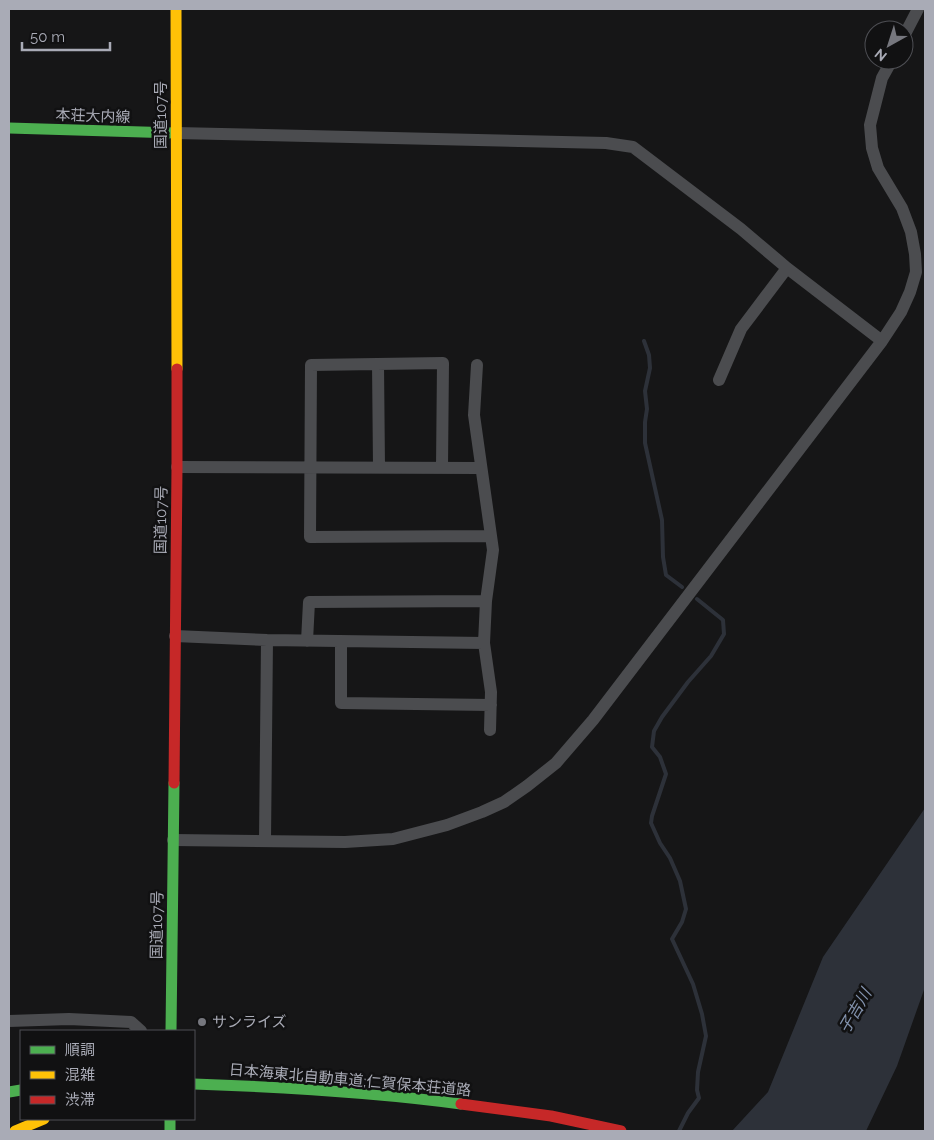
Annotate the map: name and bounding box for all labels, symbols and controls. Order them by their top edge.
scale bar [22,20,110,52]
north arrow [864,20,914,70]
text: 50 m [30,28,65,46]
text: N [872,46,890,65]
street label: 国道107号 [152,81,170,149]
street label: 本荘大内線 [55,106,131,126]
street label: 国道107号 [151,486,171,554]
street label: 国道107号 [147,891,167,959]
water label: 子吉川 [835,984,876,1037]
place label: サンライズ [212,1013,287,1031]
marker: サンライズ [196,1016,208,1028]
legend [20,1030,195,1120]
text: 順調 [65,1041,95,1059]
street label: 日本海東北自動車道;仁賀保本荘道路 [228,1060,472,1100]
text: 混雑 [65,1066,95,1084]
text: 渋滞 [65,1091,95,1109]

